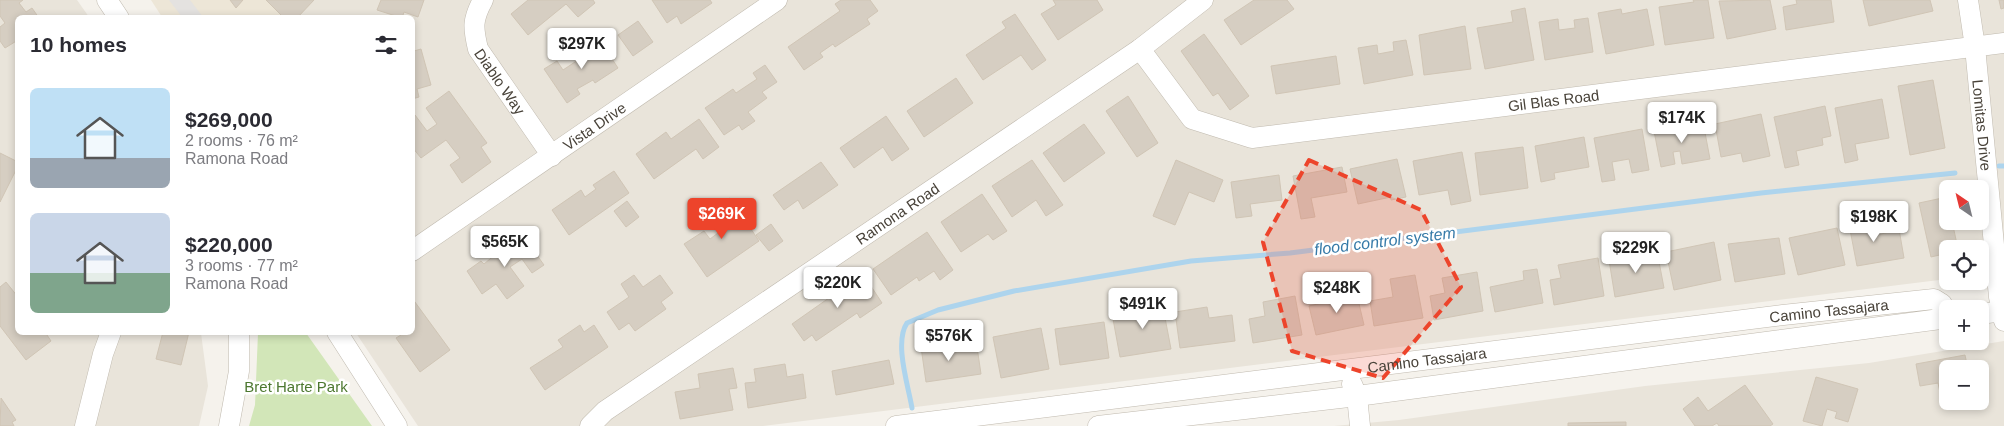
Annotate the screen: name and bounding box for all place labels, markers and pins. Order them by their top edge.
pin: $297K [547,28,617,70]
pin: $174K [1647,102,1717,144]
pin: $269K [687,198,757,240]
pin: $198K [1839,200,1909,243]
pin: $565K [470,226,540,268]
pin: $229K [1601,232,1671,274]
pin: $220K [803,266,873,309]
pin: $248K [1302,272,1372,314]
pin: $491K [1108,288,1178,330]
pin: $576K [914,320,984,362]

